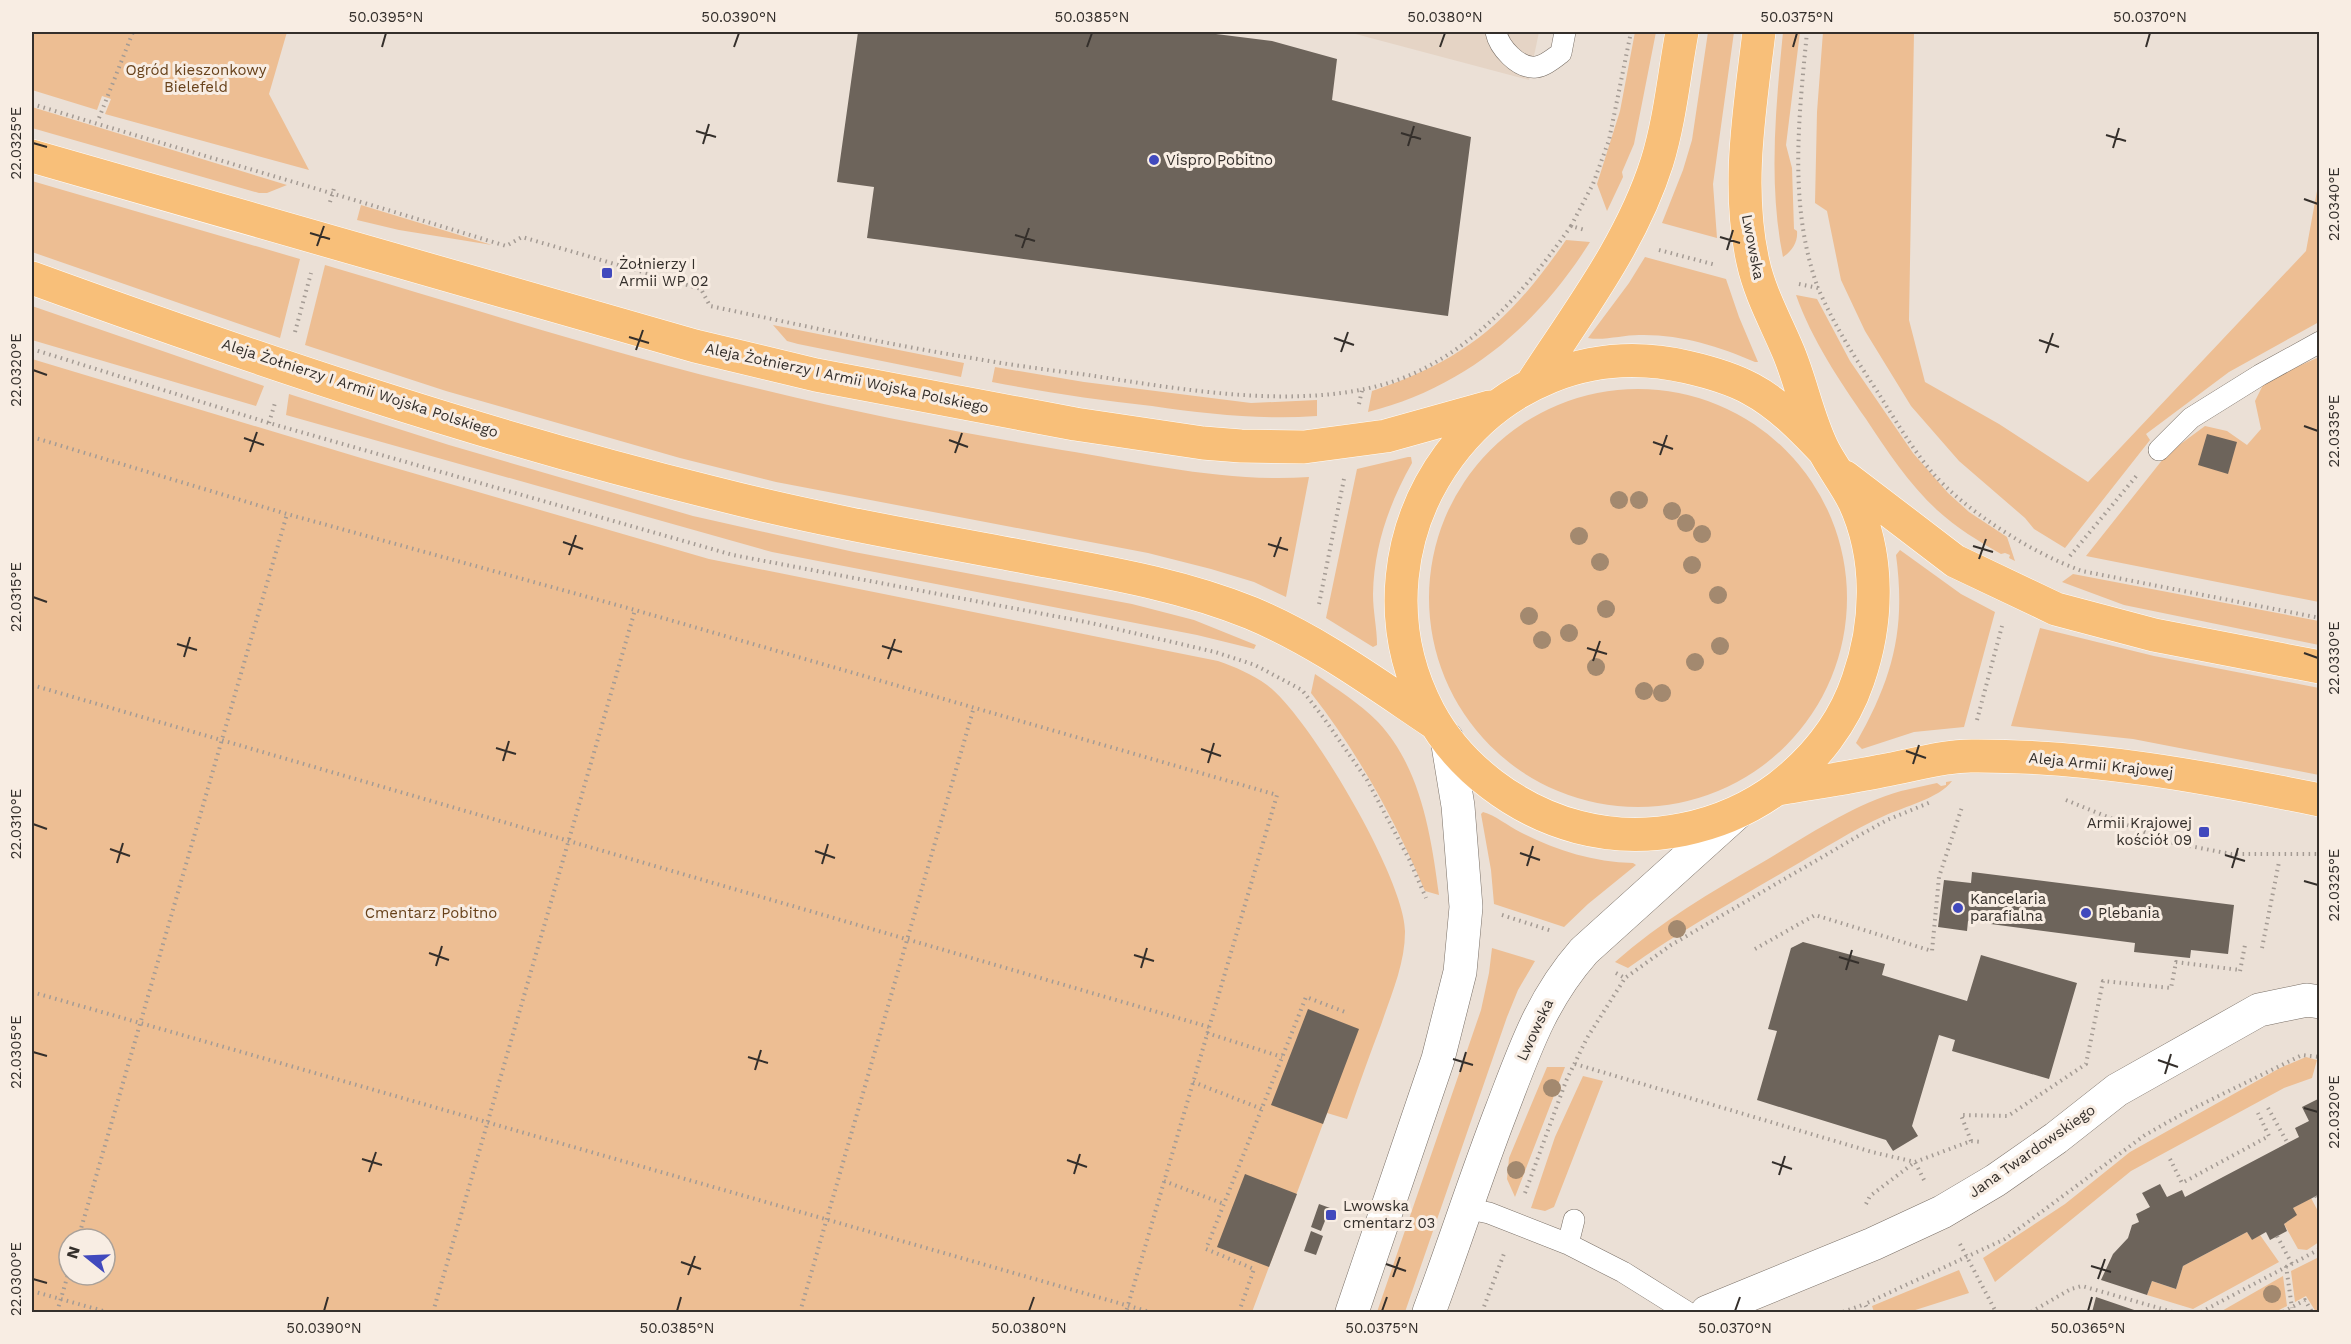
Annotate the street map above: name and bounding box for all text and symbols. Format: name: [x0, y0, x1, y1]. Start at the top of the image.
text: 50.0395°N: [348, 8, 424, 26]
text: 50.0390°N: [701, 8, 777, 26]
text: 50.0385°N: [1055, 8, 1130, 26]
text: 50.0380°N: [1407, 8, 1483, 26]
text: 50.0375°N: [1760, 8, 1834, 26]
text: 50.0370°N: [2113, 8, 2187, 26]
park label: Ogród kieszonkowy Bielefeld: [125, 61, 267, 96]
text: 22.0325°E: [7, 107, 25, 179]
place label: Vispro Pobitno: [1166, 151, 1273, 169]
marker: Vispro Pobitno: [1147, 153, 1161, 167]
text: 22.0340°E: [2325, 167, 2343, 241]
street label: Lwowska: [1738, 213, 1768, 282]
place label: Żołnierzy I Armii WP 02: [619, 255, 708, 290]
marker: Żołnierzy I Armii WP 02: [600, 266, 614, 280]
text: 22.0320°E: [7, 333, 25, 407]
street label: Aleja Żołnierzy I Armii Wojska Polskiego: [219, 335, 501, 441]
street label: Aleja Żołnierzy I Armii Wojska Polskiego: [703, 339, 991, 417]
text: 22.0335°E: [2325, 395, 2343, 467]
text: 22.0315°E: [7, 562, 25, 632]
text: 22.0330°E: [2325, 621, 2343, 695]
street label: Aleja Armii Krajowej: [2028, 748, 2174, 782]
text: 22.0310°E: [7, 789, 25, 859]
place label: Armii Krajowej kościół 09: [2087, 814, 2192, 849]
marker: Armii Krajowej kościół 09: [2197, 825, 2211, 839]
text: 22.0325°E: [2325, 849, 2343, 921]
place label: Kancelaria parafialna: [1970, 890, 2047, 925]
marker: Kancelaria parafialna: [1951, 901, 1965, 915]
park label: Cmentarz Pobitno: [365, 904, 497, 922]
place label: Plebania: [2098, 904, 2161, 922]
marker: Plebania: [2079, 906, 2093, 920]
street label: Lwowska: [1513, 996, 1557, 1064]
text: 22.0305°E: [7, 1015, 25, 1089]
text: 22.0320°E: [2325, 1075, 2343, 1149]
street label: Jana Twardowskiego: [1965, 1101, 2099, 1201]
place label: Lwowska cmentarz 03: [1343, 1197, 1435, 1232]
marker: Lwowska cmentarz 03: [1324, 1208, 1338, 1222]
north arrow: [57, 1227, 117, 1287]
text: 22.0300°E: [7, 1242, 25, 1316]
text: N: [62, 1244, 84, 1261]
text: 50.0390°N: [286, 1319, 362, 1337]
text: 50.0385°N: [640, 1319, 715, 1337]
text: 50.0380°N: [991, 1319, 1067, 1337]
text: 50.0375°N: [1345, 1319, 1419, 1337]
text: 50.0370°N: [1698, 1319, 1772, 1337]
text: 50.0365°N: [2051, 1319, 2125, 1337]

